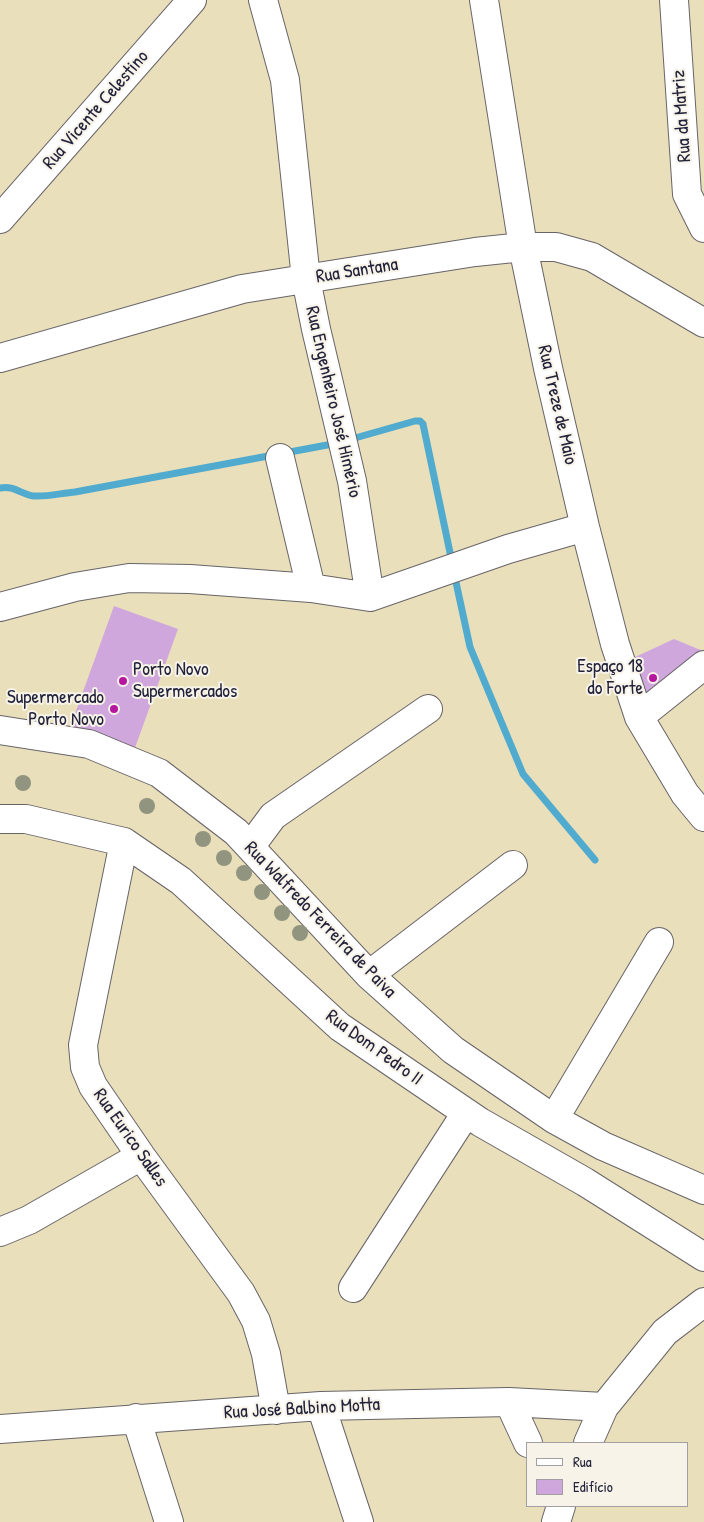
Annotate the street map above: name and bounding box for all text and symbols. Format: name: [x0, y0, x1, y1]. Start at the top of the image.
street label: Rua Vicente Celestino: [38, 46, 154, 174]
street label: Rua da Matriz: [667, 69, 697, 163]
street label: Rua Santana: [314, 253, 400, 289]
street label: Rua Engenheiro José Himério: [300, 304, 366, 500]
street label: Rua Treze de Maio: [532, 343, 582, 467]
place label: Espaço 18 do Forte: [577, 656, 643, 700]
place label: Porto Novo Supermercados: [133, 659, 237, 703]
marker: Espaço 18 do Forte: [647, 672, 659, 684]
marker: Porto Novo Supermercados: [117, 675, 129, 687]
place label: Supermercado Porto Novo: [7, 687, 104, 731]
marker: Supermercado Porto Novo: [108, 703, 120, 715]
street label: Rua Walfredo Ferreira de Paiva: [239, 837, 401, 1003]
street label: Rua Dom Pedro II: [321, 1005, 427, 1091]
street label: Rua Eurico Salles: [88, 1085, 172, 1191]
street label: Rua José Balbino Motta: [223, 1394, 381, 1424]
legend: [526, 1442, 689, 1507]
text: Rua: [573, 1451, 592, 1472]
text: Edifício: [573, 1476, 613, 1497]

